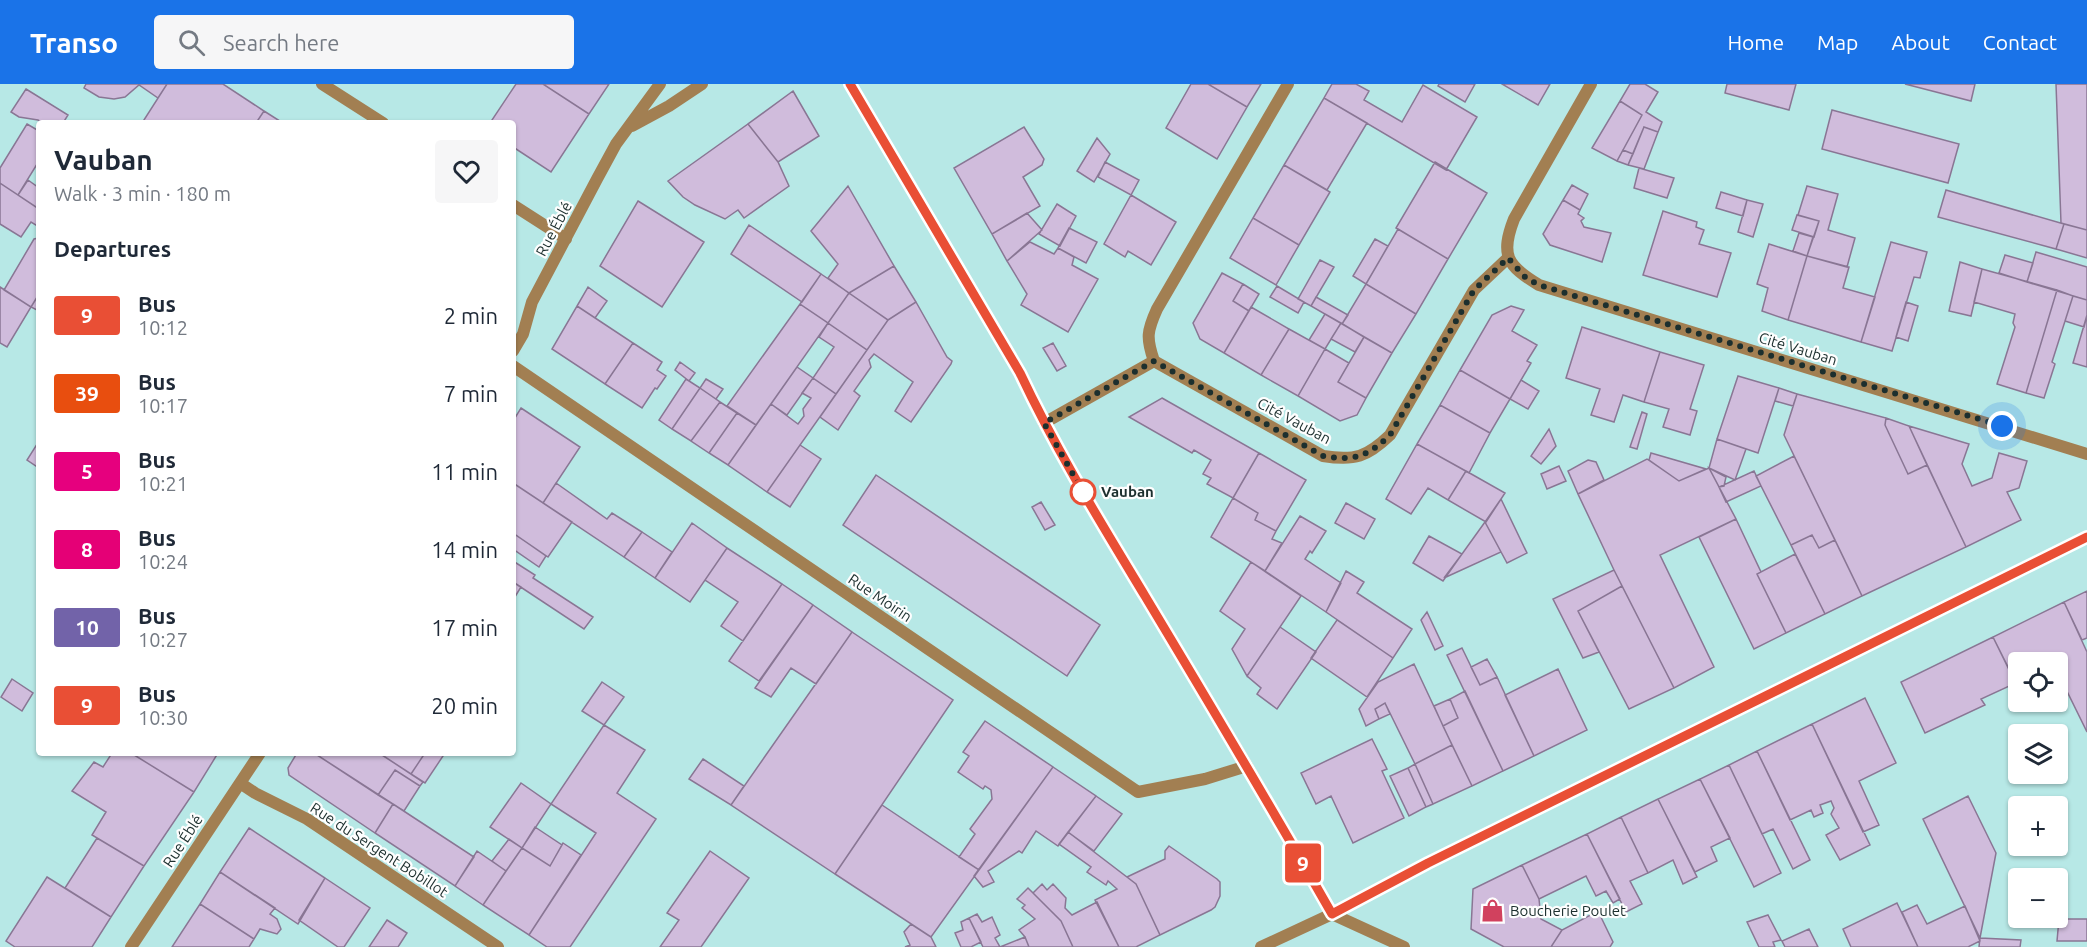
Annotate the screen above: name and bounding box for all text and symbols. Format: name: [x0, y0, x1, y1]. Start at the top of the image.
search box: [154, 15, 574, 69]
icon: search: [175, 26, 208, 59]
text: Transo: [30, 27, 118, 58]
text: Search here: [223, 30, 339, 55]
text: Home: [1727, 30, 1784, 54]
text: Map: [1817, 30, 1858, 54]
text: About: [1891, 30, 1950, 54]
text: Contact: [1983, 30, 2057, 54]
button: heart: [435, 140, 498, 203]
text: Vauban: [54, 144, 153, 175]
text: Walk · 3 min · 180 m: [54, 182, 231, 205]
street label: Rue Éblé: [532, 199, 575, 259]
text: Departures: [54, 236, 171, 261]
text: Bus: [138, 291, 176, 316]
text: 9: [81, 303, 93, 327]
text: 2 min: [444, 303, 498, 328]
text: 10:12: [138, 316, 188, 339]
street label: Cité Vauban: [1757, 329, 1839, 368]
text: Bus: [138, 369, 176, 394]
text: 39: [75, 381, 99, 405]
text: 7 min: [444, 381, 498, 406]
text: 10:17: [138, 394, 188, 417]
street label: Cité Vauban: [1254, 394, 1334, 447]
your location: [1987, 411, 2017, 441]
text: Bus: [138, 447, 176, 472]
text: 5: [81, 459, 93, 483]
text: 11 min: [431, 459, 498, 484]
text: 10:21: [138, 472, 188, 495]
marker: Vauban: [1070, 479, 1096, 505]
place label: Vauban: [1101, 483, 1154, 500]
text: Bus: [138, 525, 176, 550]
text: 8: [81, 537, 93, 561]
text: 14 min: [431, 537, 498, 562]
text: 10:24: [138, 550, 188, 573]
street label: Rue Moirin: [845, 570, 915, 625]
text: Bus: [138, 603, 176, 628]
text: 10: [75, 615, 99, 639]
text: 17 min: [431, 615, 498, 640]
text: 10:27: [138, 628, 188, 651]
map controls: [2008, 652, 2068, 928]
button: locate: [2008, 652, 2068, 712]
text: Bus: [138, 681, 176, 706]
text: 9: [81, 693, 93, 717]
text: 20 min: [431, 693, 498, 718]
text: 10:30: [138, 706, 188, 729]
button: layers: [2008, 724, 2068, 784]
button: +: [2008, 796, 2068, 856]
street label: Rue du Sergent Bobillot: [307, 799, 451, 900]
street label: Rue Éblé: [159, 811, 206, 870]
line badge: 9: [1284, 844, 1322, 882]
text: 9: [1297, 851, 1309, 875]
button: −: [2008, 868, 2068, 928]
shop icon: Boucherie Poulet: [1479, 898, 1505, 924]
place label: Boucherie Poulet: [1510, 902, 1626, 919]

